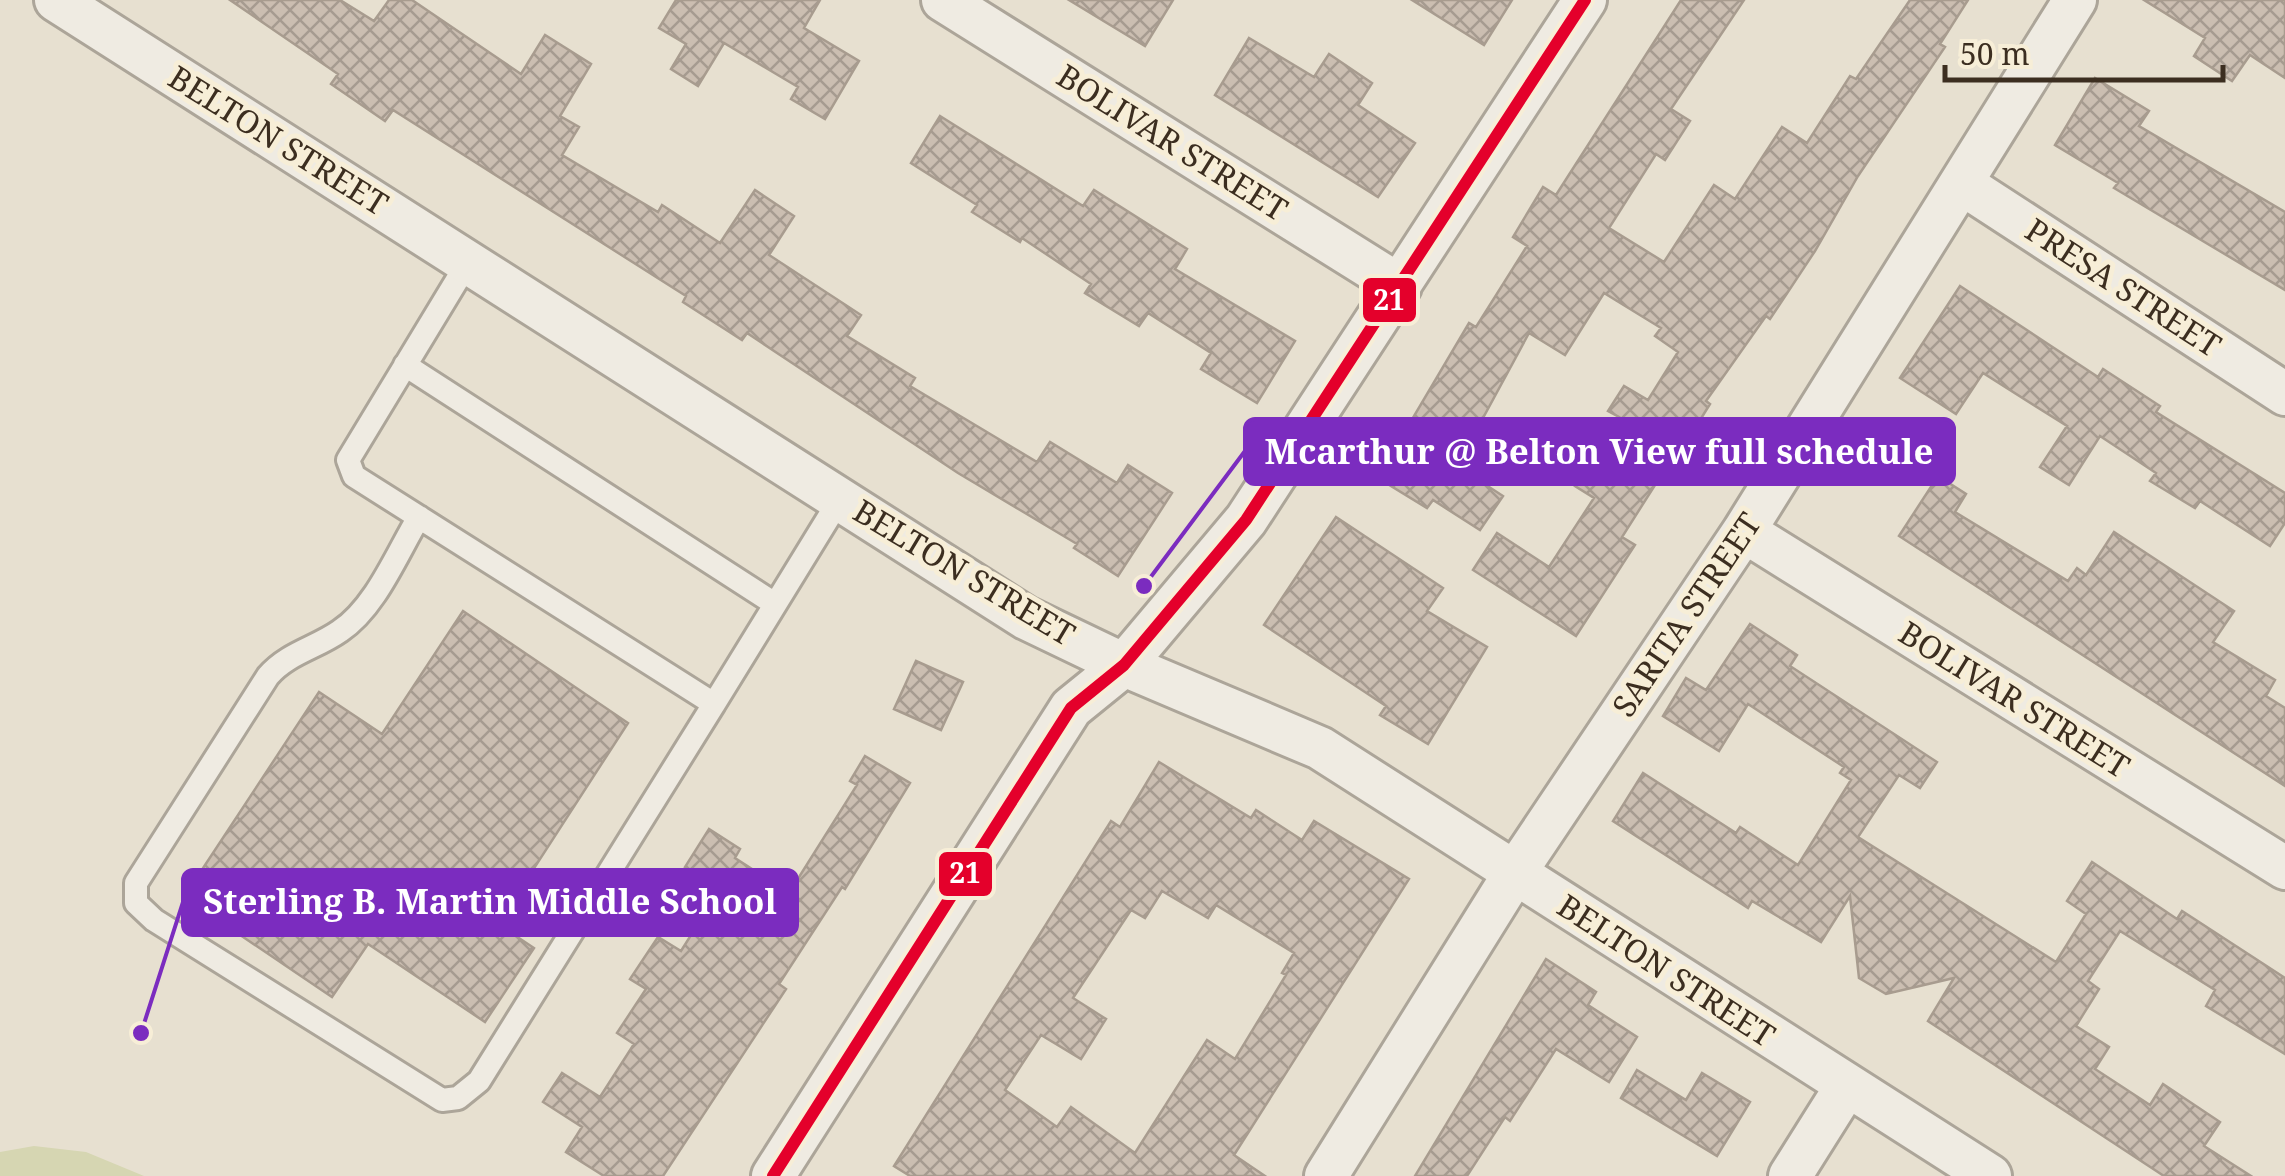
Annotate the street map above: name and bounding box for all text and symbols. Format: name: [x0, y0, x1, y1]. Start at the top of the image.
scale bar: [1945, 20, 2222, 82]
text: 50 m: [1960, 33, 2030, 74]
street label: BOLIVAR STREET: [1049, 54, 1296, 230]
street label: BELTON STREET: [161, 55, 397, 224]
street label: PRESA STREET: [2018, 207, 2230, 366]
line badge: 21: [1361, 276, 1418, 324]
text: 21: [1373, 280, 1405, 318]
callout: Mcarthur @ Belton View full schedule: [1245, 419, 1954, 484]
text: Mcarthur @ Belton View full schedule: [1265, 427, 1933, 474]
street label: BELTON STREET: [846, 489, 1083, 655]
street label: SARITA STREET: [1602, 504, 1770, 725]
street label: BOLIVAR STREET: [1891, 611, 2138, 787]
line badge: 21: [937, 850, 994, 898]
text: 21: [949, 853, 981, 891]
callout: Sterling B. Martin Middle School: [183, 870, 797, 935]
text: Sterling B. Martin Middle School: [203, 877, 777, 924]
street label: BELTON STREET: [1550, 883, 1784, 1056]

